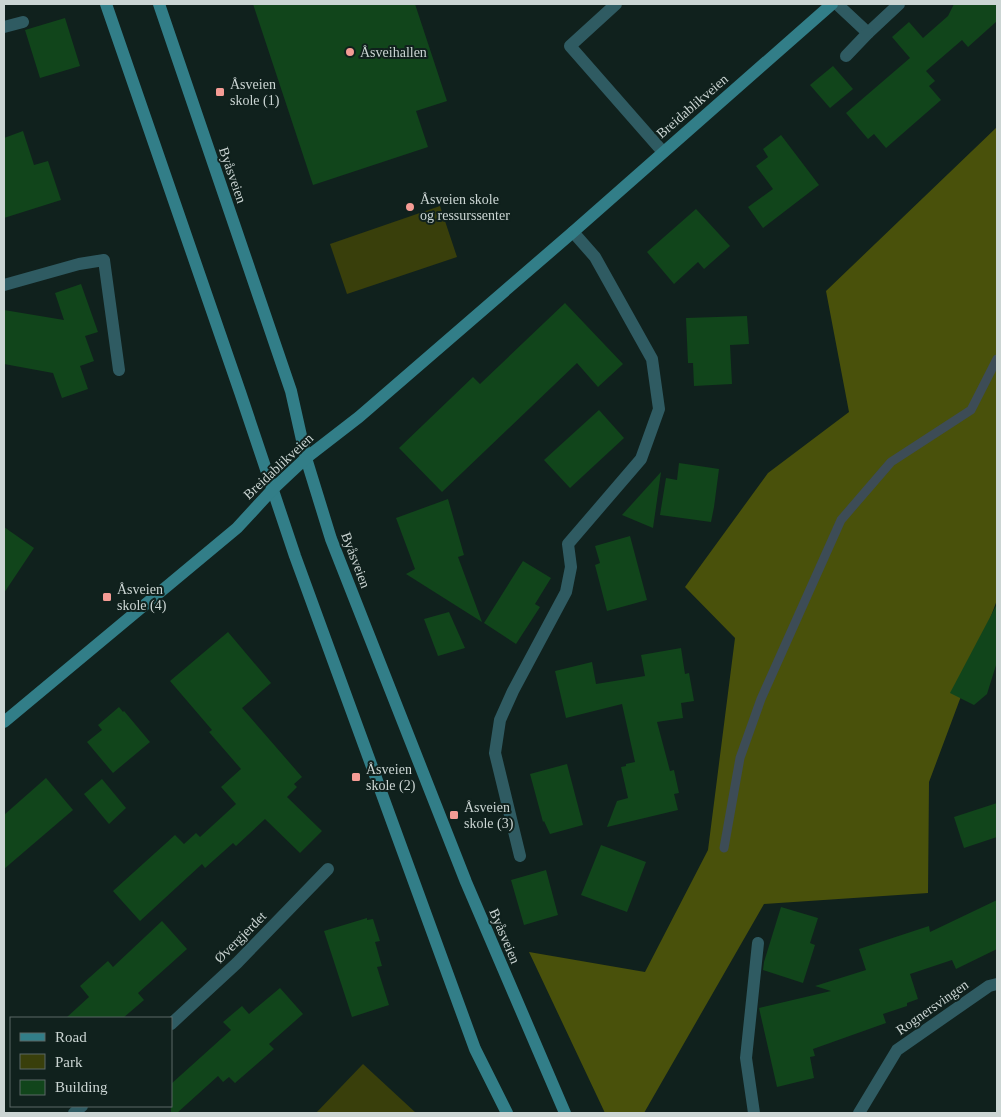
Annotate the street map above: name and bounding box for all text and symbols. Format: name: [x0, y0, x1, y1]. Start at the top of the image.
place label: Åsveihallen: [360, 45, 427, 60]
marker: Åsveihallen: [344, 46, 356, 58]
street label: Breidablikveien: [654, 71, 731, 141]
place label: Åsveien skole (1): [230, 77, 280, 109]
marker: Åsveien skole (1): [214, 86, 226, 98]
street label: Byåsveien: [216, 145, 249, 205]
place label: Åsveien skole og ressurssenter: [420, 192, 510, 223]
marker: Åsveien skole og ressurssenter: [404, 201, 416, 213]
street label: Breidablikveien: [241, 430, 316, 502]
street label: Byåsveien: [338, 530, 373, 590]
place label: Åsveien skole (4): [117, 582, 167, 614]
marker: Åsveien skole (4): [101, 591, 113, 603]
place label: Åsveien skole (2): [366, 762, 416, 794]
marker: Åsveien skole (2): [350, 771, 362, 783]
place label: Åsveien skole (3): [464, 800, 514, 832]
marker: Åsveien skole (3): [448, 809, 460, 821]
street label: Byåsveien: [486, 906, 523, 966]
street label: Øvergjerdet: [212, 908, 269, 966]
street label: Rognersvingen: [893, 977, 971, 1038]
legend: [10, 1017, 172, 1107]
text: Road: [55, 1029, 87, 1045]
text: Park: [55, 1054, 83, 1070]
text: Building: [55, 1079, 108, 1095]

